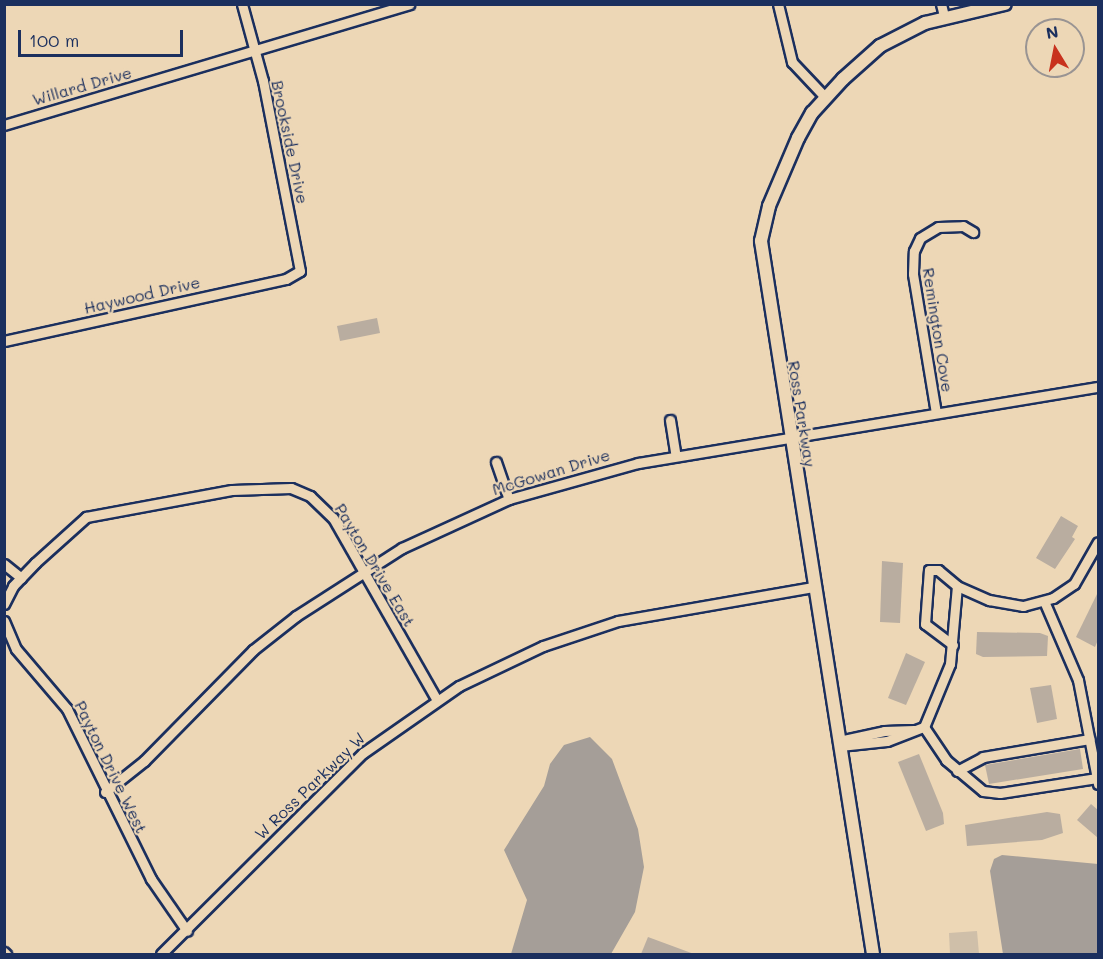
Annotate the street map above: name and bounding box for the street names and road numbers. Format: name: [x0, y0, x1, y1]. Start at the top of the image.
street label: Willard Drive: [30, 63, 134, 109]
street label: Brookside Drive: [268, 79, 312, 205]
street label: Remington Cove: [919, 266, 957, 394]
street label: Haywood Drive: [82, 272, 202, 318]
street label: Ross Parkway: [784, 359, 820, 469]
street label: McGowan Drive: [490, 445, 612, 499]
street label: Payton Drive East: [331, 500, 419, 630]
street label: Payton Drive West: [71, 698, 151, 836]
street label: W Ross Parkway W: [251, 728, 369, 844]

